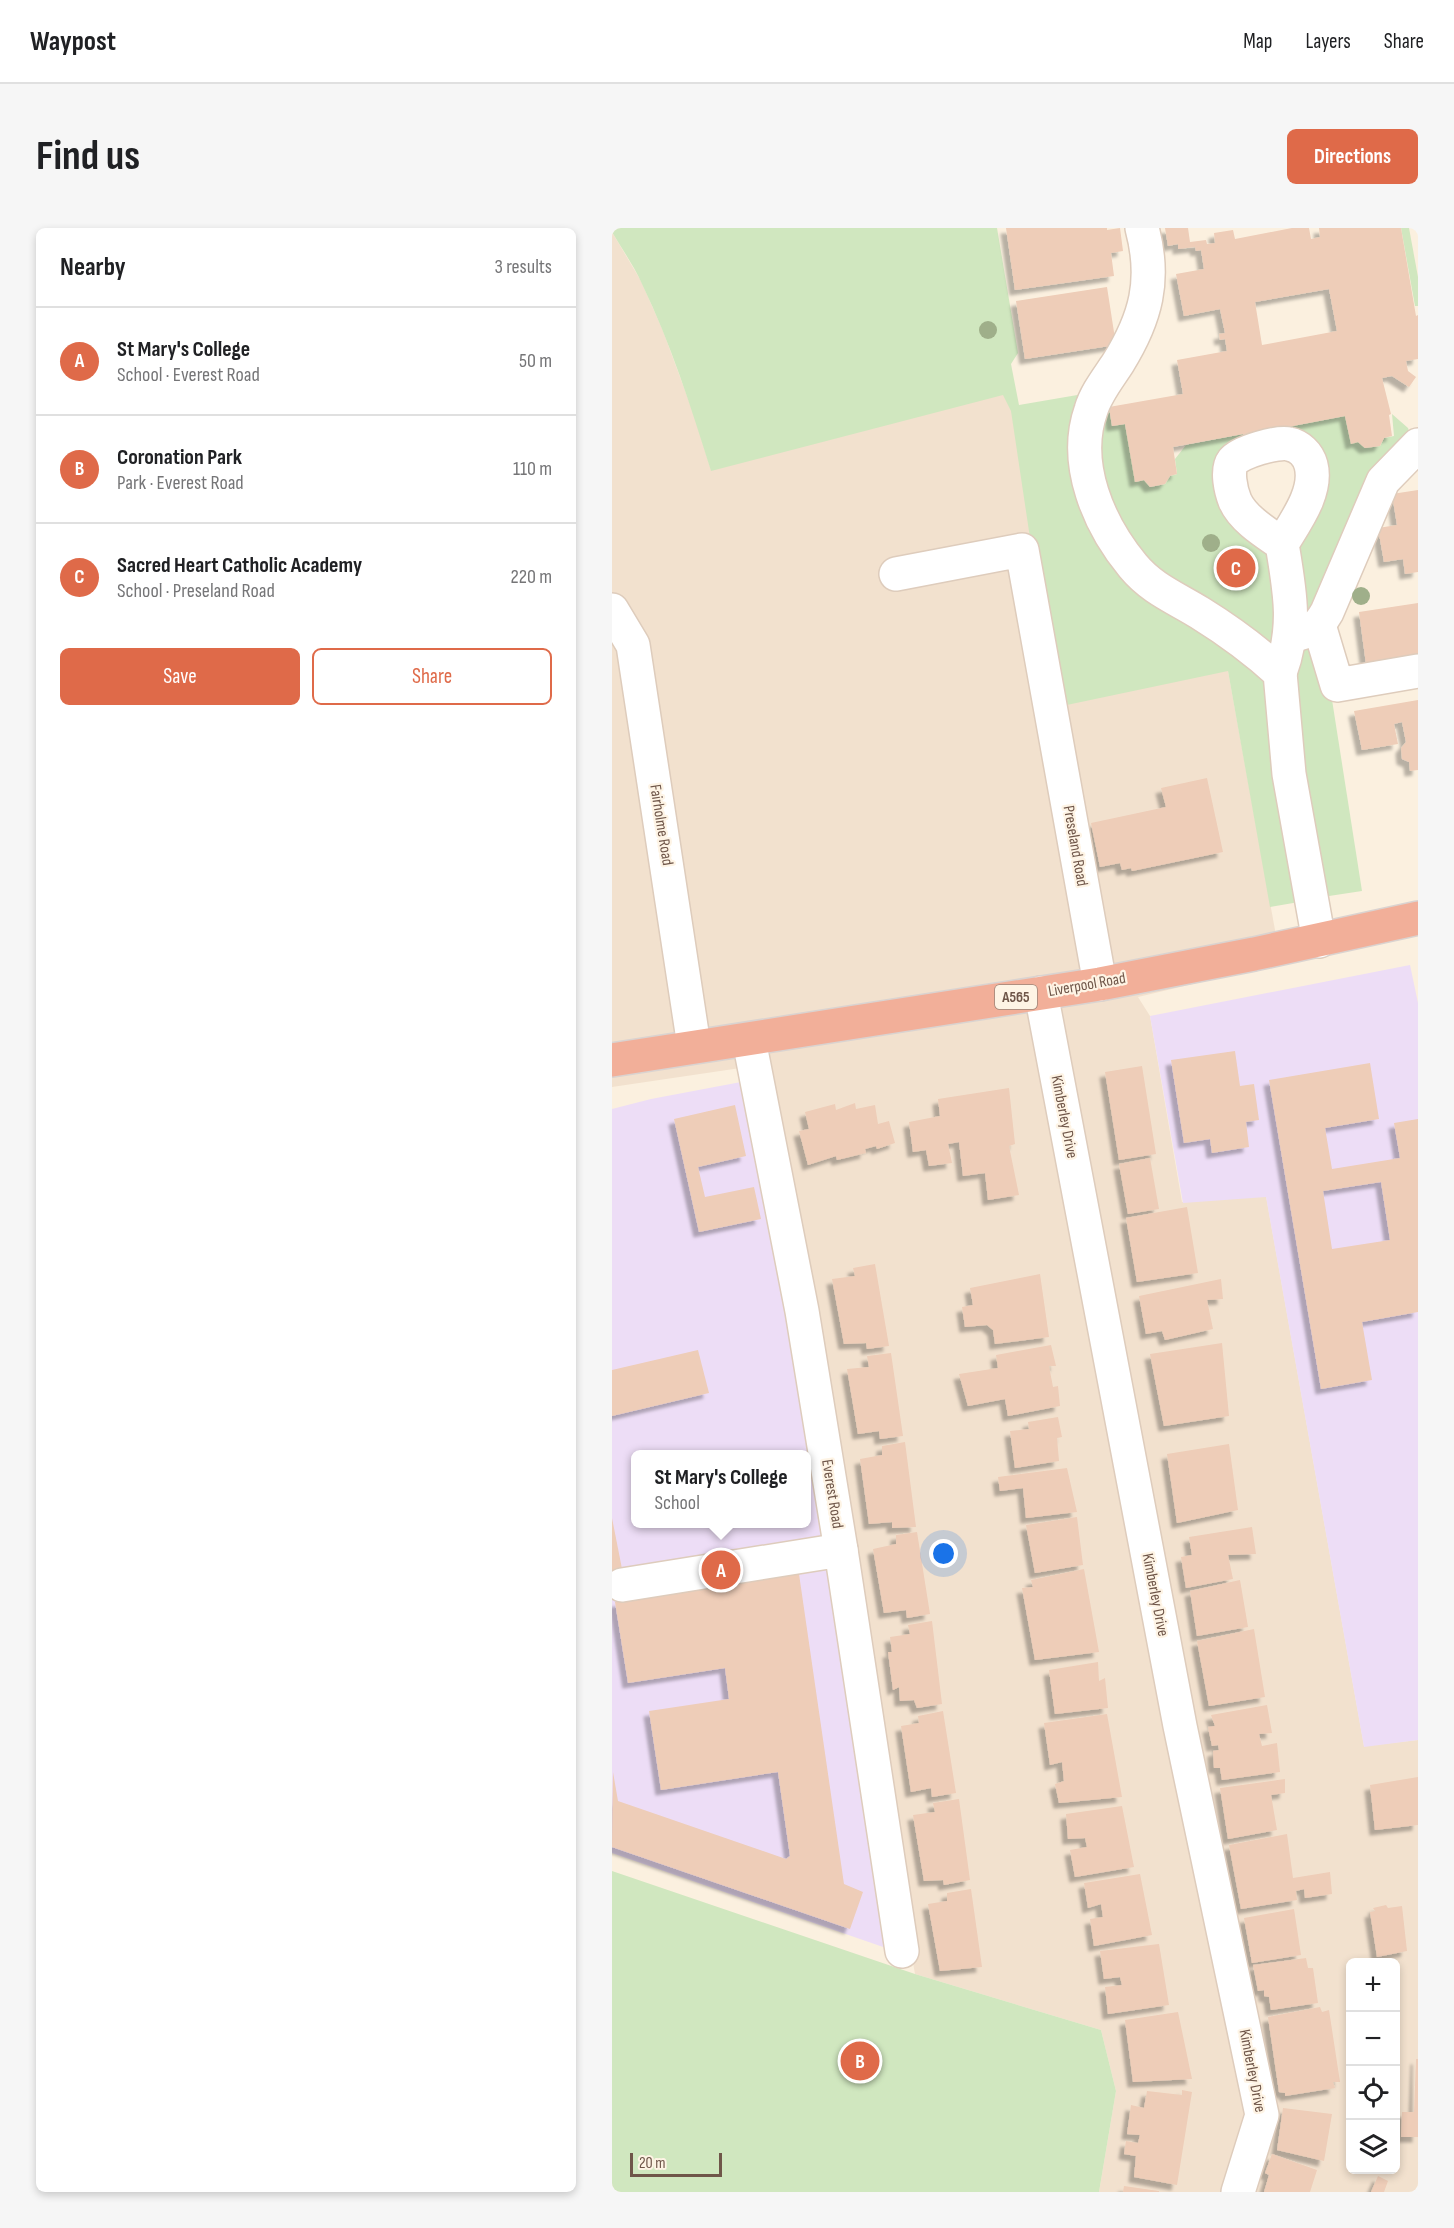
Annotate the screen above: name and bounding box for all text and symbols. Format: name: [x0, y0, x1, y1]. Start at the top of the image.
text: Waypost: [30, 25, 116, 58]
text: Map: [1243, 29, 1272, 54]
text: Layers: [1305, 29, 1351, 54]
text: Share: [1384, 29, 1424, 54]
button: Directions: [1287, 129, 1418, 184]
text: Find us: [36, 131, 140, 182]
text: Nearby: [60, 252, 126, 283]
text: 3 results: [495, 255, 552, 279]
text: St Mary's College: [117, 336, 250, 363]
text: A: [75, 349, 84, 373]
text: 50 m: [519, 349, 552, 373]
text: School · Everest Road: [117, 363, 260, 387]
text: Coronation Park: [117, 444, 242, 471]
text: B: [75, 457, 84, 481]
text: 110 m: [513, 457, 552, 481]
text: Park · Everest Road: [117, 471, 244, 495]
pin: C: [1216, 546, 1256, 590]
text: Sacred Heart Catholic Academy: [117, 552, 362, 579]
text: C: [74, 565, 85, 589]
text: 220 m: [511, 565, 552, 589]
text: School · Preseland Road: [117, 579, 275, 603]
button: Save: [60, 648, 300, 705]
button: Share: [312, 648, 552, 705]
street label: Fairholme Road: [645, 783, 677, 867]
street label: Preseland Road: [1059, 804, 1091, 888]
street label: Liverpool Road: [1047, 969, 1127, 1001]
road number: A565: [995, 985, 1037, 1009]
street label: Kimberley Drive: [1047, 1074, 1081, 1160]
popup: [631, 1450, 811, 1528]
street label: Everest Road: [817, 1458, 847, 1530]
text: St Mary's College: [654, 1464, 788, 1491]
text: School: [654, 1491, 700, 1515]
your location: [929, 1539, 958, 1568]
pin: A: [702, 1548, 740, 1592]
street label: Kimberley Drive: [1138, 1552, 1172, 1638]
map controls: [1346, 1958, 1400, 2174]
button: +: [1346, 1958, 1400, 2012]
button: −: [1346, 2012, 1400, 2066]
street label: Kimberley Drive: [1235, 2028, 1269, 2114]
pin: B: [840, 2038, 880, 2084]
button: locate: [1346, 2066, 1400, 2120]
button: layers: [1346, 2120, 1400, 2174]
scale bar: [630, 2150, 722, 2178]
text: 20 m: [639, 2154, 666, 2173]

